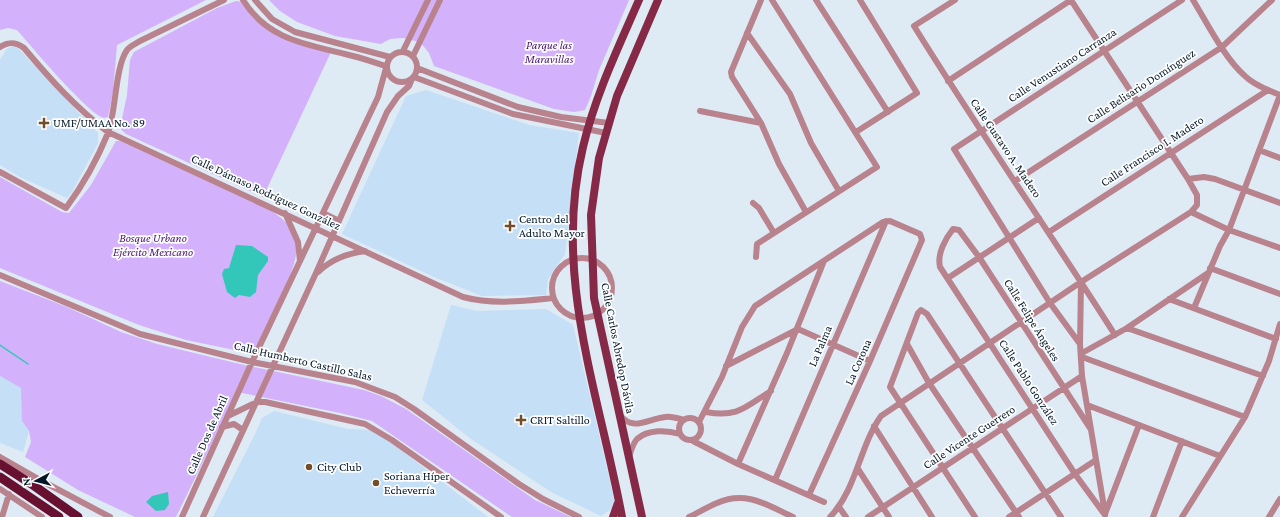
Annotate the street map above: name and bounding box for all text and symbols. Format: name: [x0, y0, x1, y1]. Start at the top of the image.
street label: Calle Venustiano Carranza: [1005, 24, 1119, 105]
park label: Parque las Maravillas: [524, 38, 574, 66]
street label: Calle Belisario Domínguez: [1084, 46, 1198, 126]
street label: Calle Gustavo A. Madero: [967, 96, 1045, 200]
street label: Calle Francisco I. Madero: [1098, 112, 1206, 190]
place label: UMF/UMAA No. 89: [53, 116, 145, 130]
marker: UMF/UMAA No. 89: [38, 117, 50, 129]
street label: Calle Dámaso Rodríguez González: [189, 151, 343, 233]
place label: Centro del Adulto Mayor: [519, 212, 586, 240]
marker: Centro del Adulto Mayor: [504, 220, 516, 232]
park label: Bosque Urbano Ejército Mexicano: [113, 231, 193, 259]
street label: Calle Felipe Ángeles: [1001, 276, 1063, 364]
street label: Calle Carlos Abredop Dávila: [598, 281, 638, 415]
street label: La Palma: [805, 323, 835, 369]
street label: La Corona: [842, 336, 874, 387]
street label: Calle Pablo González: [996, 336, 1062, 428]
street label: Calle Humberto Castillo Salas: [232, 338, 374, 384]
street label: Calle Dos de Abril: [183, 393, 231, 477]
street label: Calle Vicente Guerrero: [920, 402, 1018, 472]
place label: CRIT Saltillo: [530, 413, 590, 427]
marker: CRIT Saltillo: [515, 414, 527, 426]
place label: City Club: [317, 460, 362, 474]
north arrow: [16, 461, 56, 501]
marker: City Club: [304, 462, 314, 472]
place label: Soriana Híper Echeverría: [384, 469, 450, 497]
text: N: [20, 477, 32, 487]
marker: Soriana Híper Echeverría: [371, 478, 381, 488]

